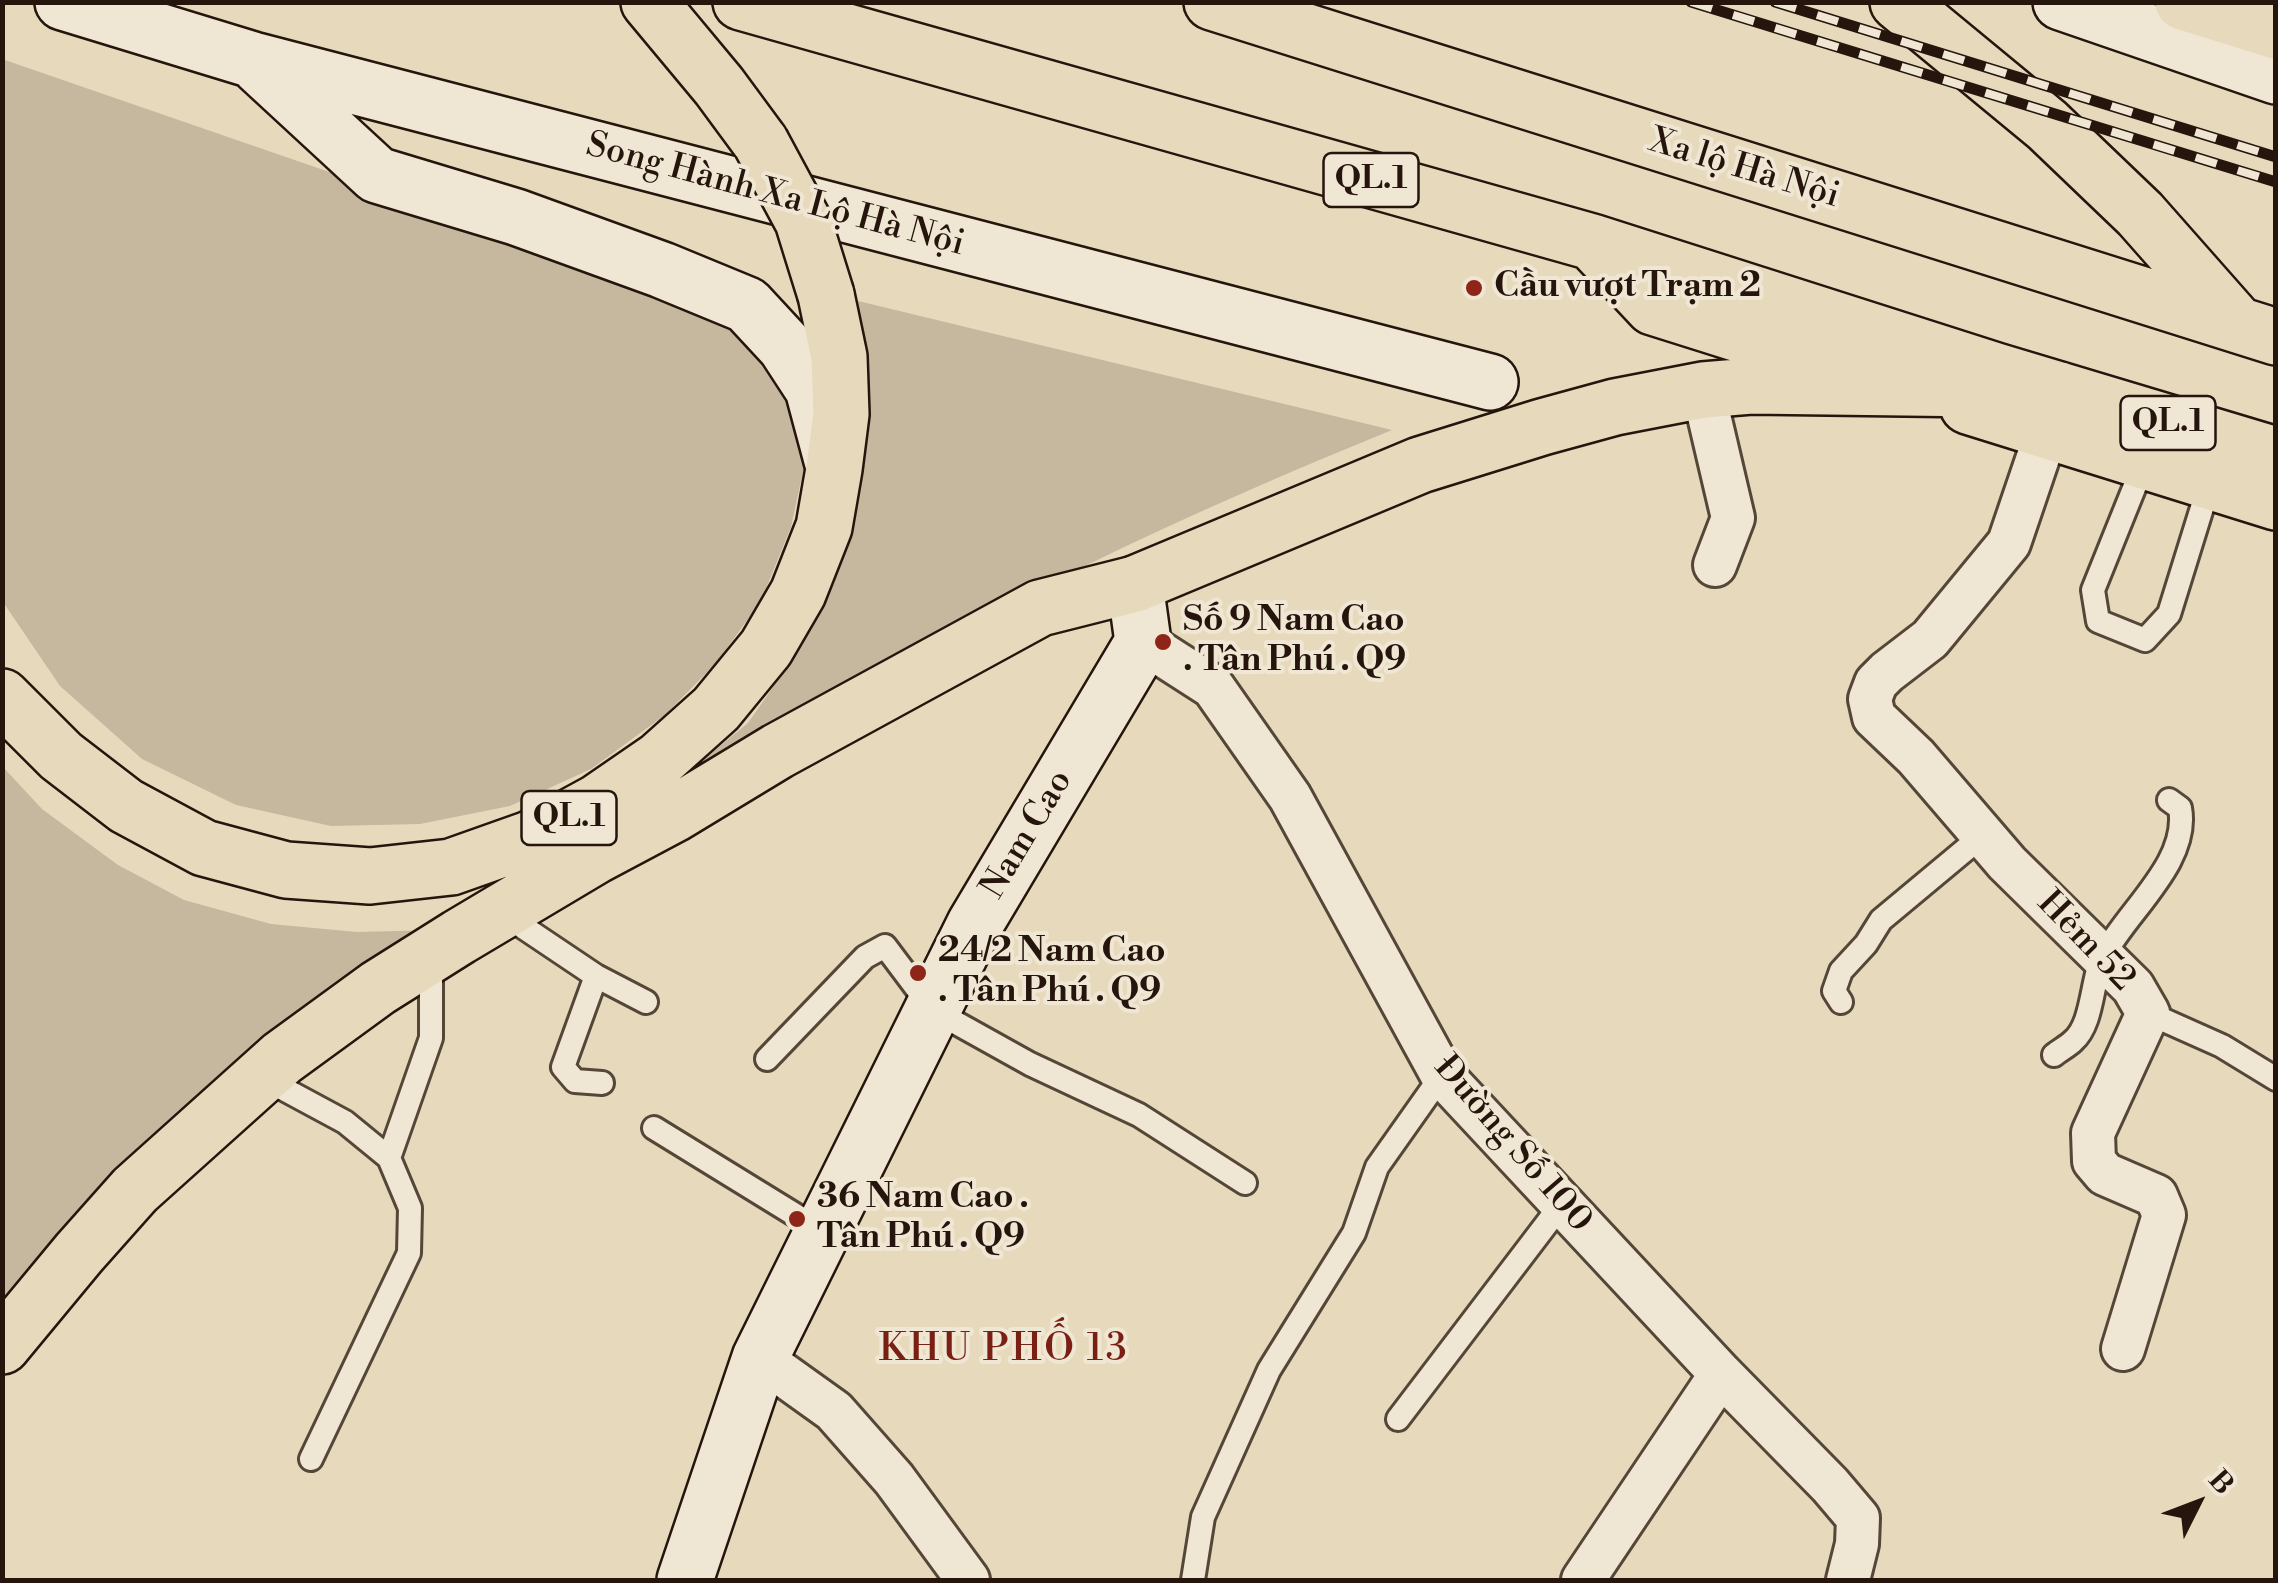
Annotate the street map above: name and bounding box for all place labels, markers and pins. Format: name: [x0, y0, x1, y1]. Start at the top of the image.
place label: Cầu vượt Trạm 2: [1494, 267, 1761, 309]
marker: Cầu vượt Trạm 2: [1463, 277, 1485, 299]
place label: Số 9 Nam Cao . Tân Phú . Q9: [1183, 601, 1406, 683]
marker: Số 9 Nam Cao . Tân Phú . Q9: [1152, 631, 1174, 653]
place label: 24/2 Nam Cao . Tân Phú . Q9: [938, 932, 1166, 1014]
marker: 24/2 Nam Cao . Tân Phú . Q9: [907, 962, 929, 984]
place label: 36 Nam Cao . Tân Phú . Q9: [817, 1178, 1029, 1260]
marker: 36 Nam Cao . Tân Phú . Q9: [786, 1208, 808, 1230]

